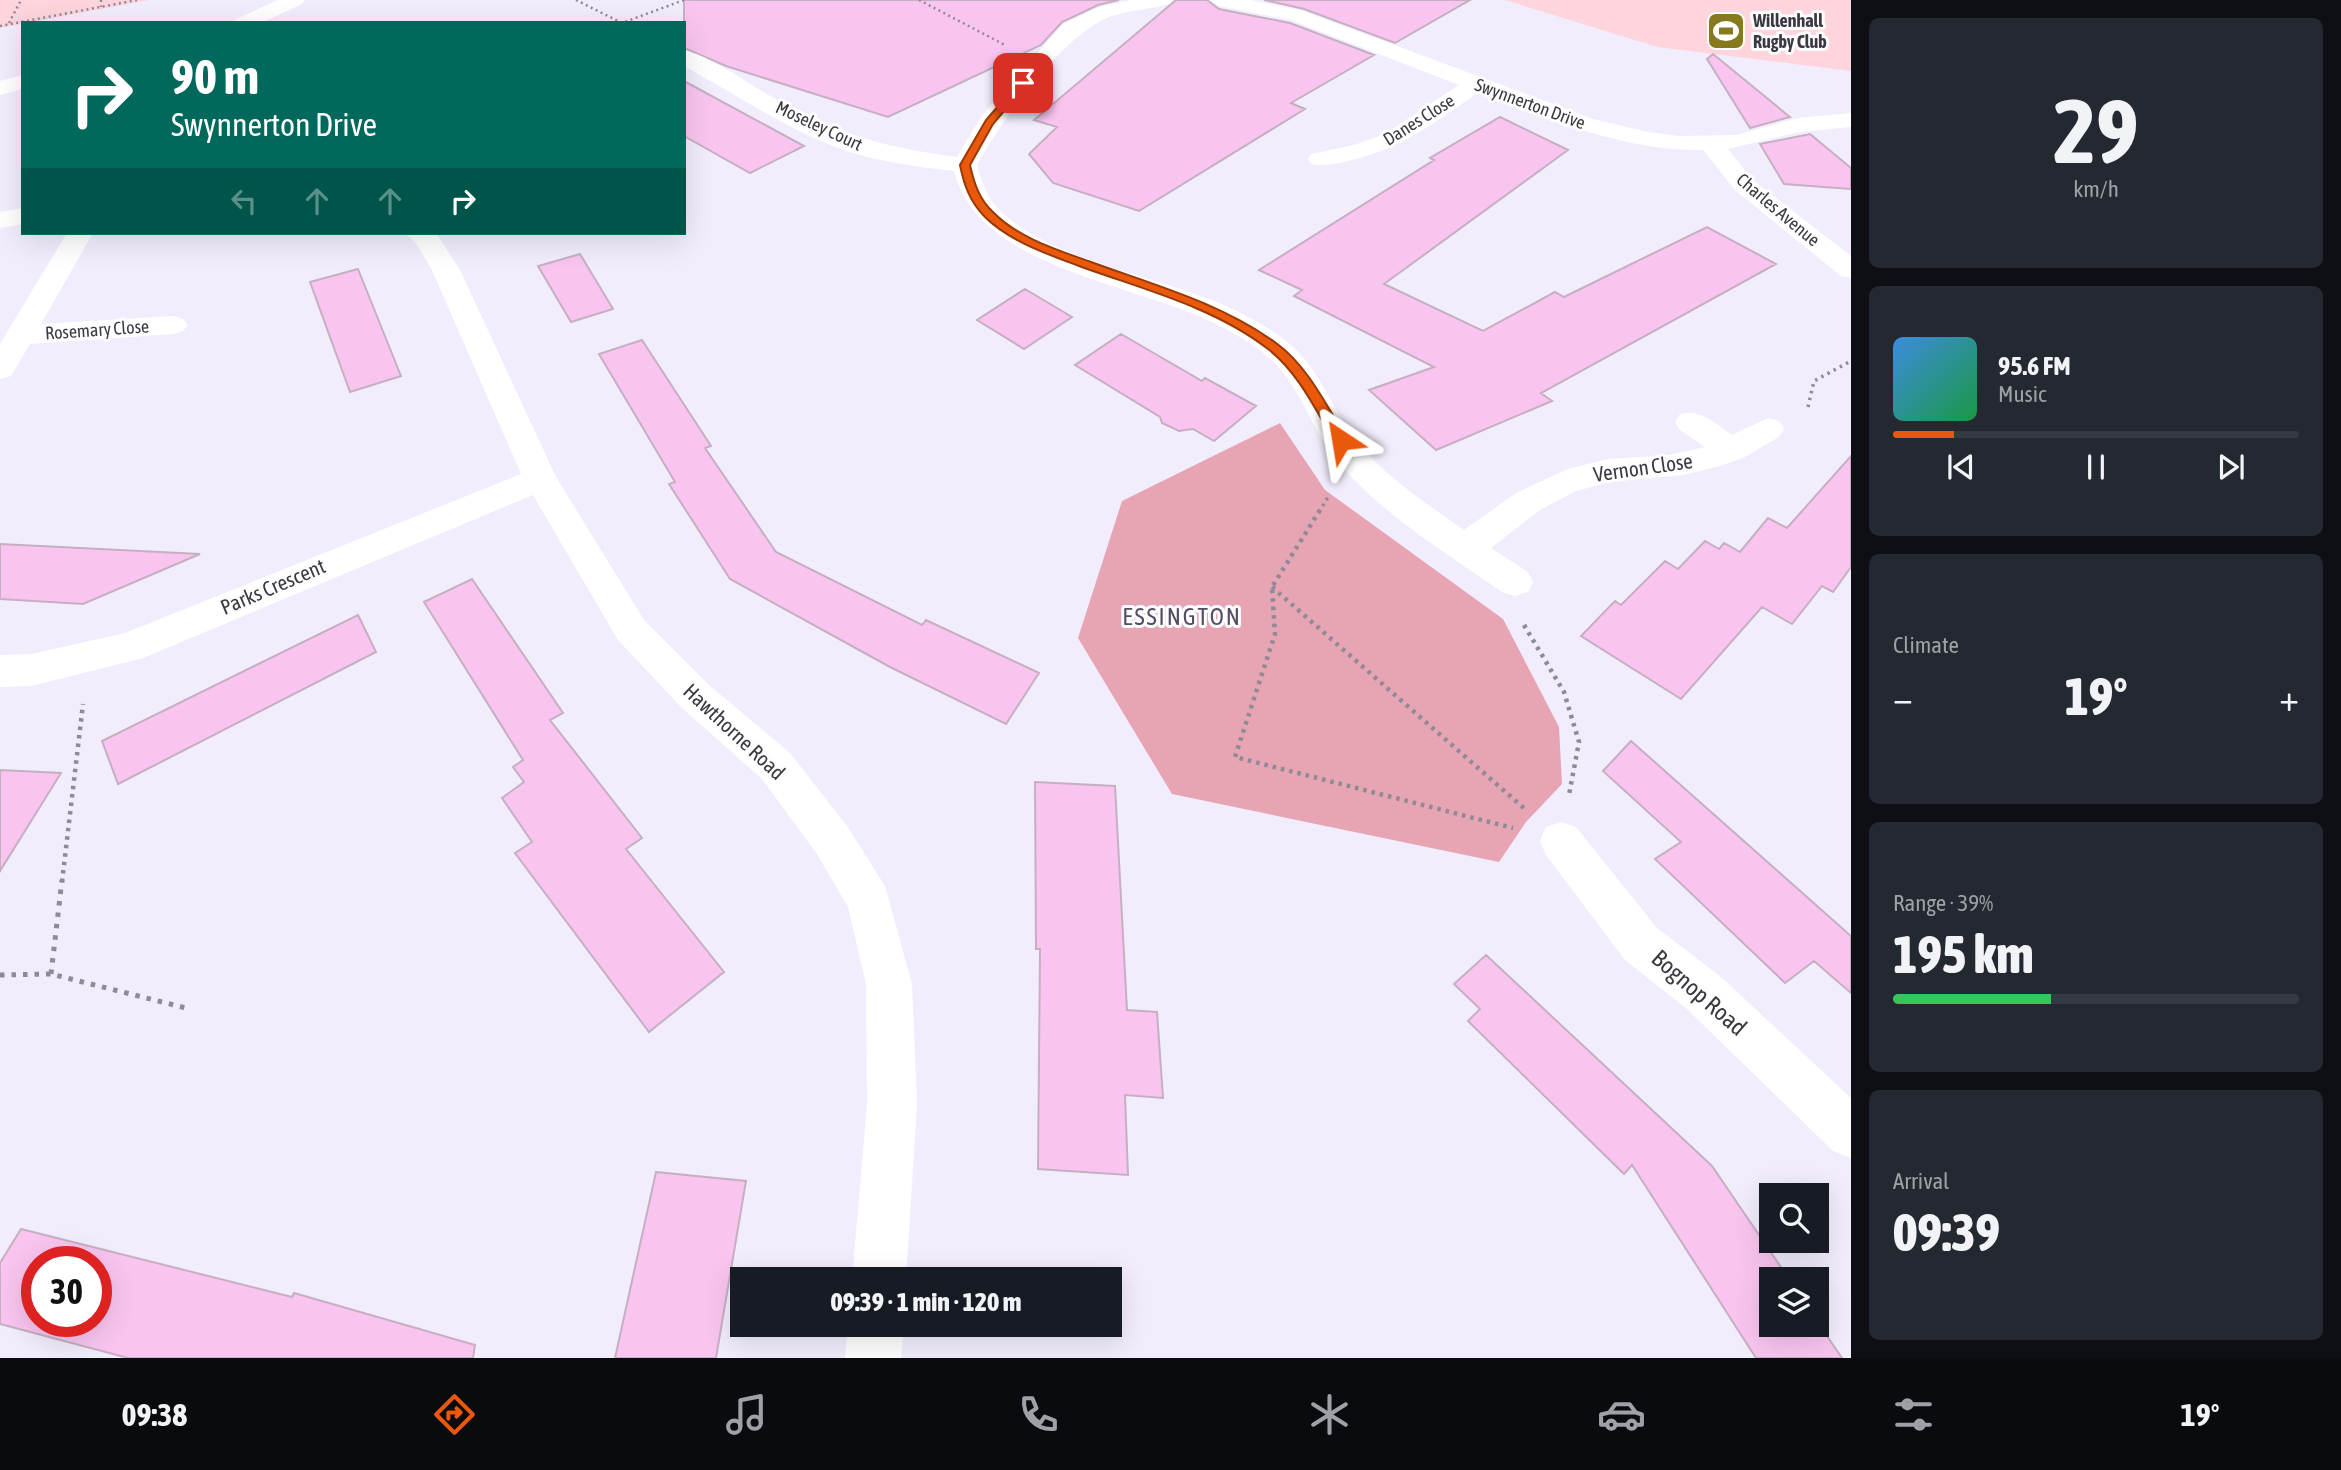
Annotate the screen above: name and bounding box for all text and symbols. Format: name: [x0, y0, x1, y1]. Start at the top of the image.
sports icon: Willenhall Rugby Club: [1705, 10, 1747, 52]
place label: Willenhall Rugby Club: [1752, 10, 1827, 52]
text: 90 m: [171, 48, 259, 104]
icon: right: [56, 49, 147, 140]
pin: [993, 53, 1053, 113]
icon: arrive: [1004, 64, 1042, 102]
street label: Swynnerton Drive: [1472, 74, 1588, 133]
text: 29: [2053, 78, 2139, 182]
street label: Danes Close: [1379, 90, 1458, 150]
street label: Moseley Court: [773, 96, 866, 155]
text: Swynnerton Drive: [171, 106, 377, 143]
street label: Charles Avenue: [1733, 169, 1824, 250]
text: km/h: [2073, 176, 2119, 202]
icon: left: [225, 182, 263, 220]
icon: ahead: [298, 182, 336, 220]
icon: ahead: [371, 182, 409, 220]
icon: right: [444, 182, 482, 220]
street label: Rosemary Close: [44, 315, 150, 344]
text: 95.6 FM: [1998, 351, 2071, 381]
text: Music: [1998, 381, 2046, 407]
position arrow: [1304, 403, 1378, 477]
street label: Vernon Close: [1592, 448, 1694, 486]
icon: previous: [1942, 448, 1980, 486]
icon: pause: [2077, 448, 2115, 486]
icon: next: [2212, 448, 2250, 486]
street label: Parks Crescent: [217, 553, 329, 619]
district label: ESSINGTON: [1122, 603, 1242, 630]
text: Climate: [1893, 632, 1959, 658]
text: 19°: [2064, 666, 2128, 726]
text: −: [1893, 676, 1913, 719]
text: +: [2279, 676, 2299, 719]
street label: Hawthorne Road: [679, 678, 790, 784]
text: Range · 39%: [1893, 890, 1993, 916]
text: 195 km: [1893, 924, 2034, 984]
street label: Bognop Road: [1647, 944, 1752, 1041]
text: Arrival: [1893, 1168, 1949, 1194]
map controls: [1759, 1183, 1829, 1337]
button: search: [1759, 1183, 1829, 1253]
text: 09:39: [1893, 1202, 2000, 1262]
speed limit sign: 30: [21, 1246, 112, 1337]
button: layers: [1759, 1267, 1829, 1337]
text: 09:39 · 1 min · 120 m: [831, 1287, 1021, 1317]
icon: directions: [430, 1390, 479, 1439]
icon: music: [722, 1390, 771, 1439]
icon: phone: [1014, 1390, 1063, 1439]
icon: climate: [1305, 1390, 1354, 1439]
icon: car: [1597, 1390, 1646, 1439]
icon: filters: [1889, 1390, 1938, 1439]
text: 09:38: [121, 1396, 187, 1433]
text: 19°: [2181, 1396, 2220, 1433]

